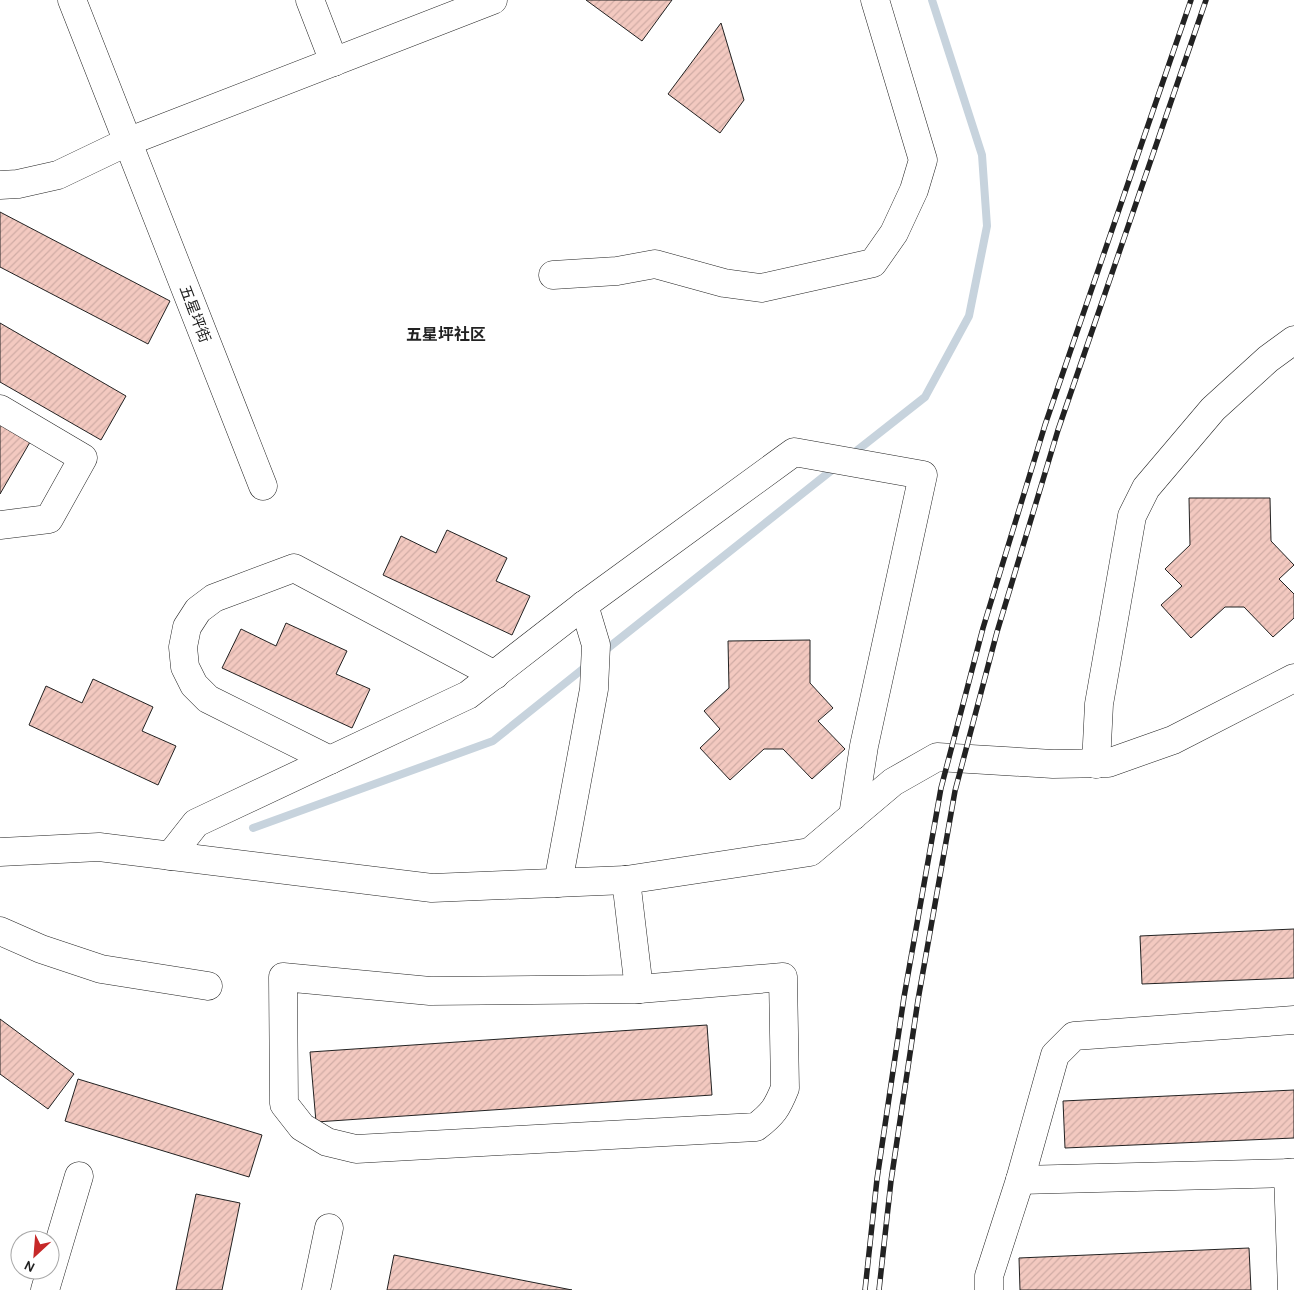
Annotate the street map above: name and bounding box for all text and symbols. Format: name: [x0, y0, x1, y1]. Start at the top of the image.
street label: 五星坪街: [176, 283, 214, 345]
district label: 五星坪社区: [406, 325, 486, 344]
north arrow: [10, 1230, 60, 1280]
text: N: [21, 1256, 38, 1276]

